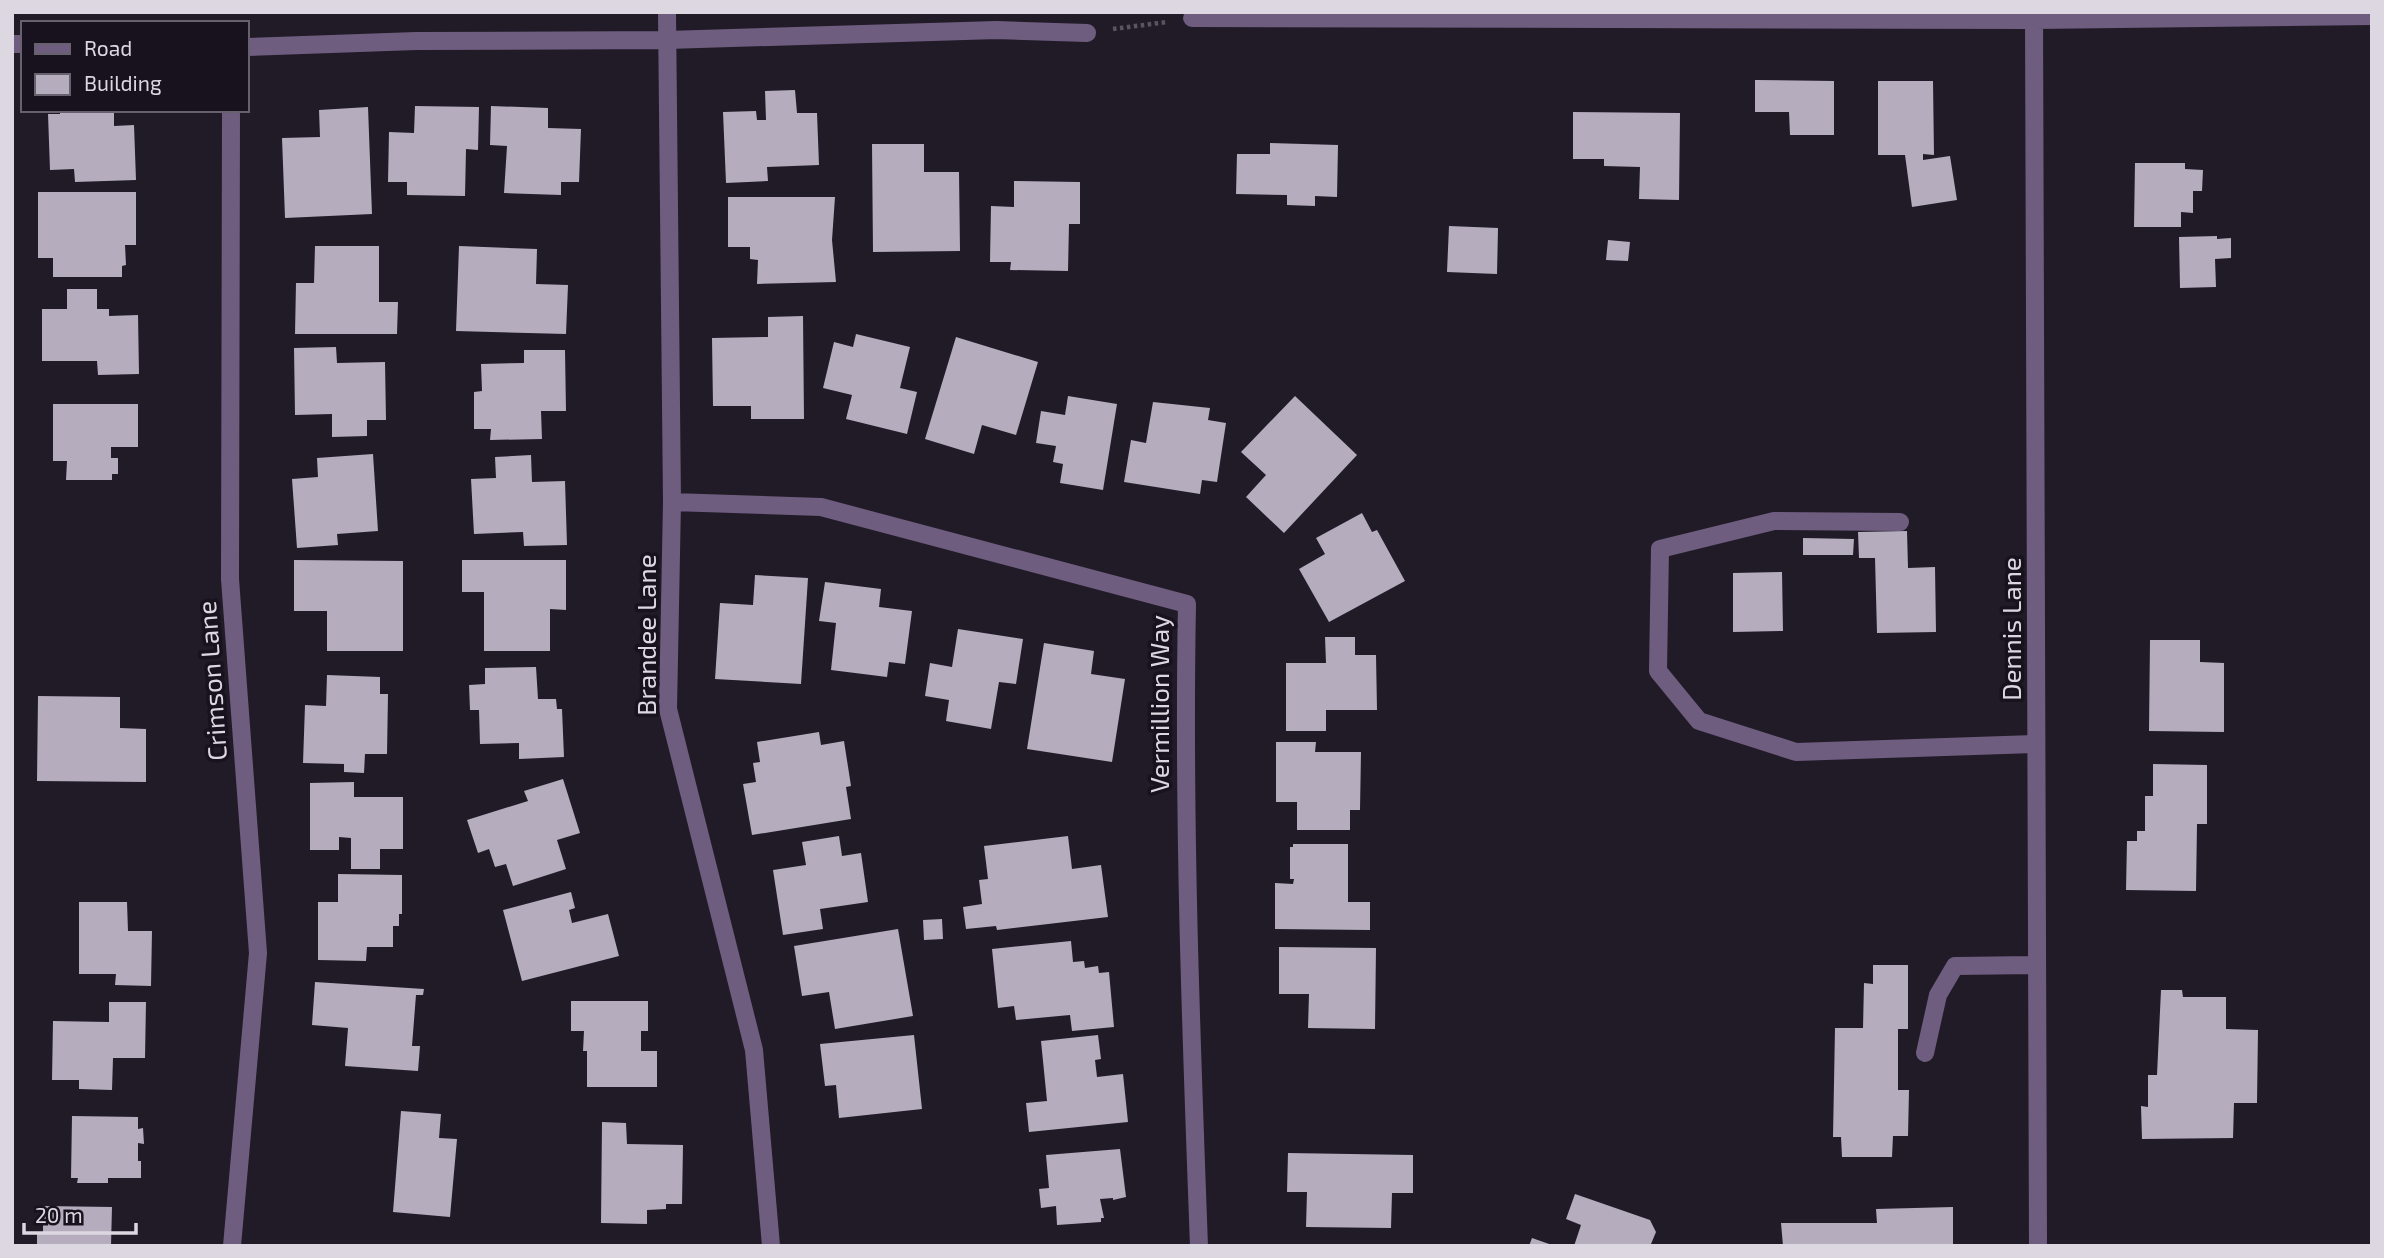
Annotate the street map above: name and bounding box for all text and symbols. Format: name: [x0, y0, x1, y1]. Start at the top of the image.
legend: [21, 21, 248, 112]
text: Road: [84, 35, 132, 60]
text: Building: [84, 70, 162, 95]
street label: Brandee Lane: [630, 554, 661, 716]
street label: Dennis Lane: [1995, 557, 2026, 701]
street label: Crimson Lane: [190, 600, 232, 762]
street label: Vermillion Way: [1143, 615, 1174, 793]
scale bar: [24, 1192, 136, 1236]
text: 20 m: [35, 1202, 83, 1227]

